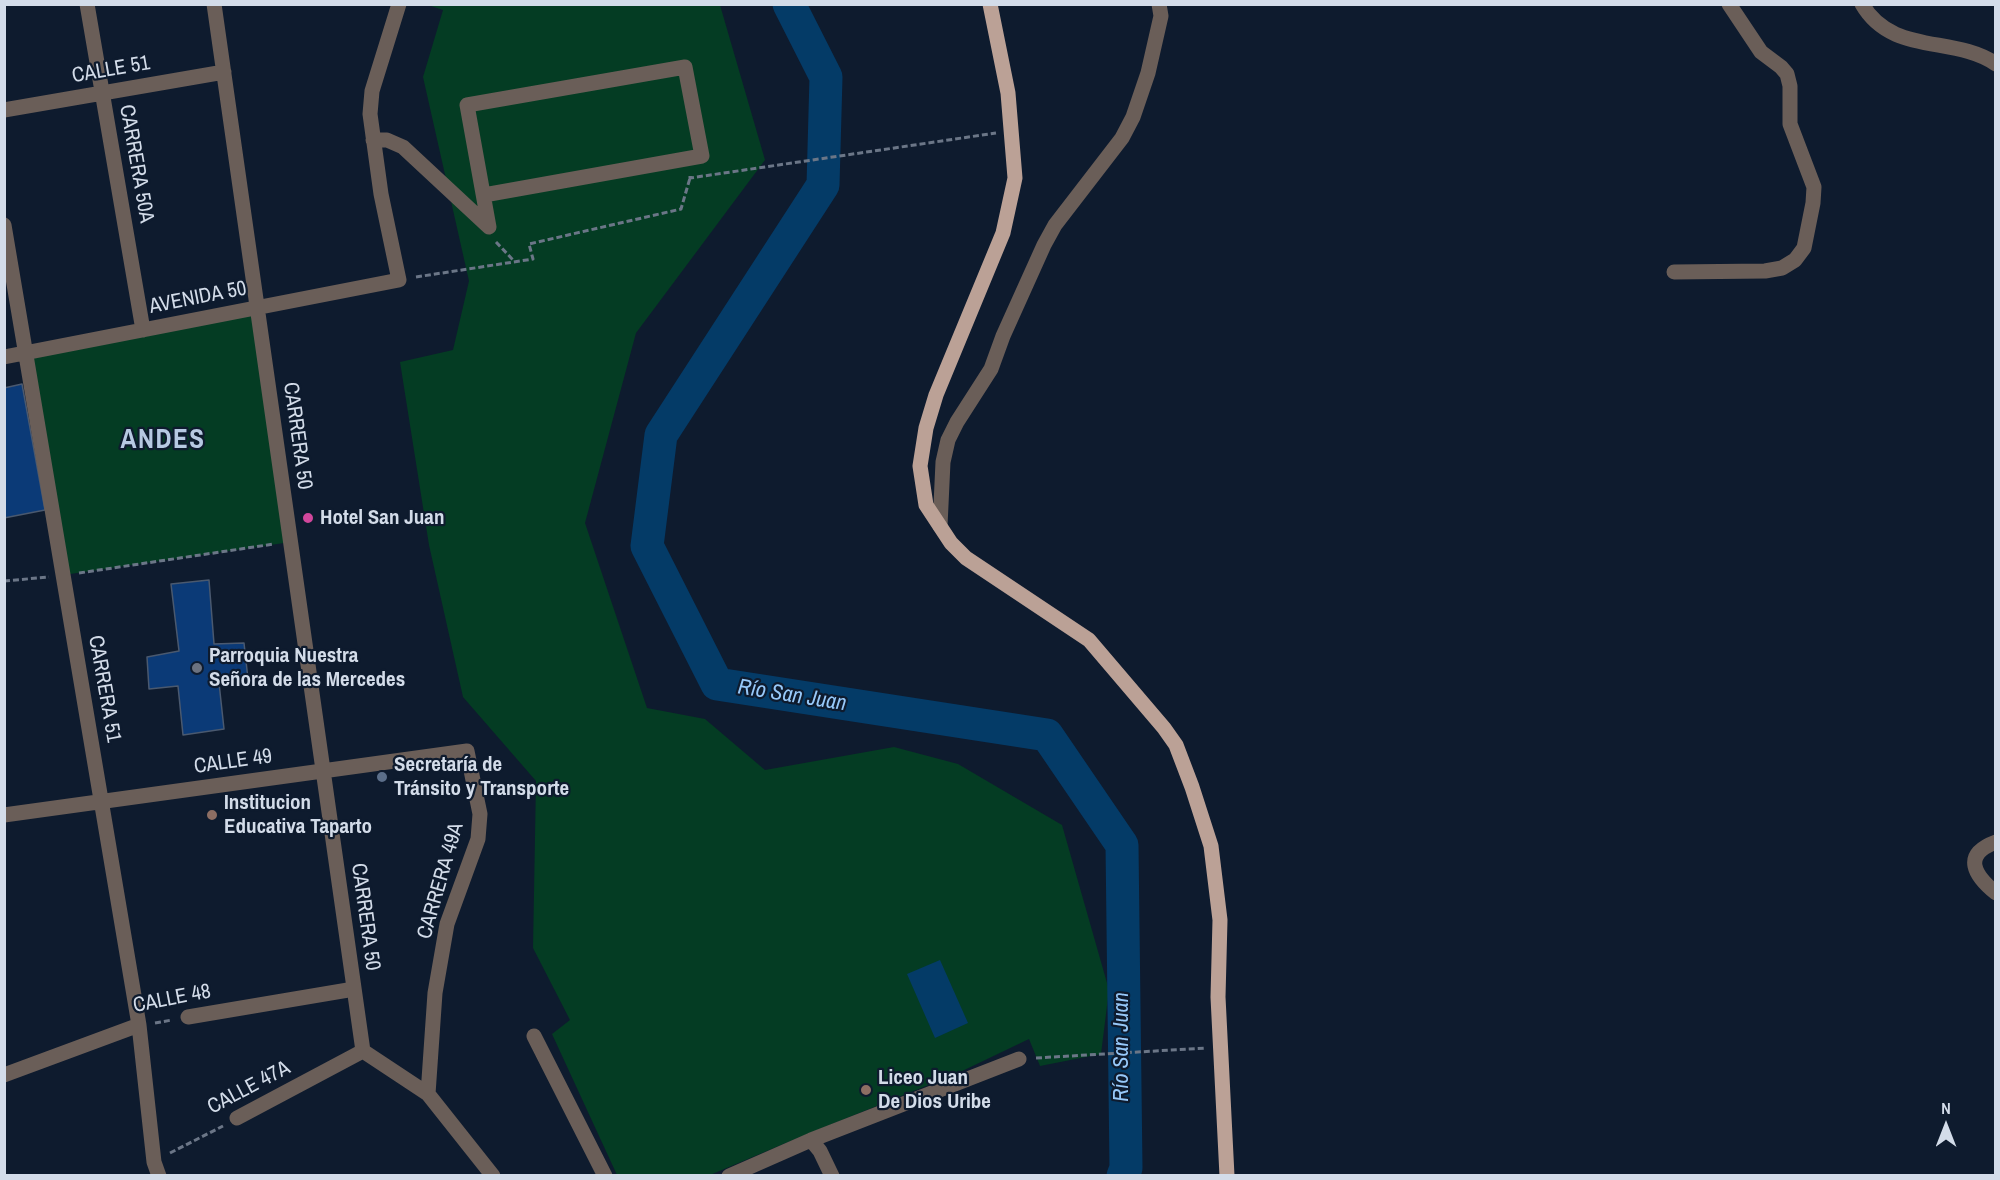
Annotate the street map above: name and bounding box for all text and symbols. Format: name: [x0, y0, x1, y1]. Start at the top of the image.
street label: CALLE 51: [70, 51, 152, 89]
street label: CARRERA 50A: [113, 103, 159, 225]
street label: AVENIDA 50: [147, 276, 249, 320]
street label: CARRERA 50: [277, 381, 317, 491]
district label: ANDES: [121, 425, 205, 457]
place label: Hotel San Juan: [320, 505, 444, 531]
marker: Hotel San Juan: [301, 511, 315, 525]
street label: CARRERA 51: [82, 634, 126, 744]
place label: Parroquia Nuestra Señora de las Mercedes: [209, 643, 405, 693]
marker: Parroquia Nuestra Señora de las Mercedes: [190, 661, 204, 675]
water label: Río San Juan: [736, 674, 848, 718]
street label: CALLE 49: [192, 744, 274, 780]
place label: Secretaría de Tránsito y Transporte: [394, 752, 569, 802]
marker: Secretaría de Tránsito y Transporte: [375, 770, 389, 784]
place label: Institucion Educativa Taparto: [224, 790, 372, 840]
marker: Institucion Educativa Taparto: [205, 808, 219, 822]
street label: CARRERA 49A: [412, 820, 470, 942]
street label: CARRERA 50: [345, 862, 385, 972]
street label: CALLE 48: [131, 979, 213, 1019]
water label: Río San Juan: [1109, 992, 1135, 1102]
street label: CALLE 47A: [203, 1056, 295, 1120]
place label: Liceo Juan De Dios Uribe: [878, 1065, 991, 1115]
marker: Liceo Juan De Dios Uribe: [859, 1083, 873, 1097]
north arrow: [1916, 1096, 1976, 1156]
text: N: [1941, 1097, 1951, 1119]

